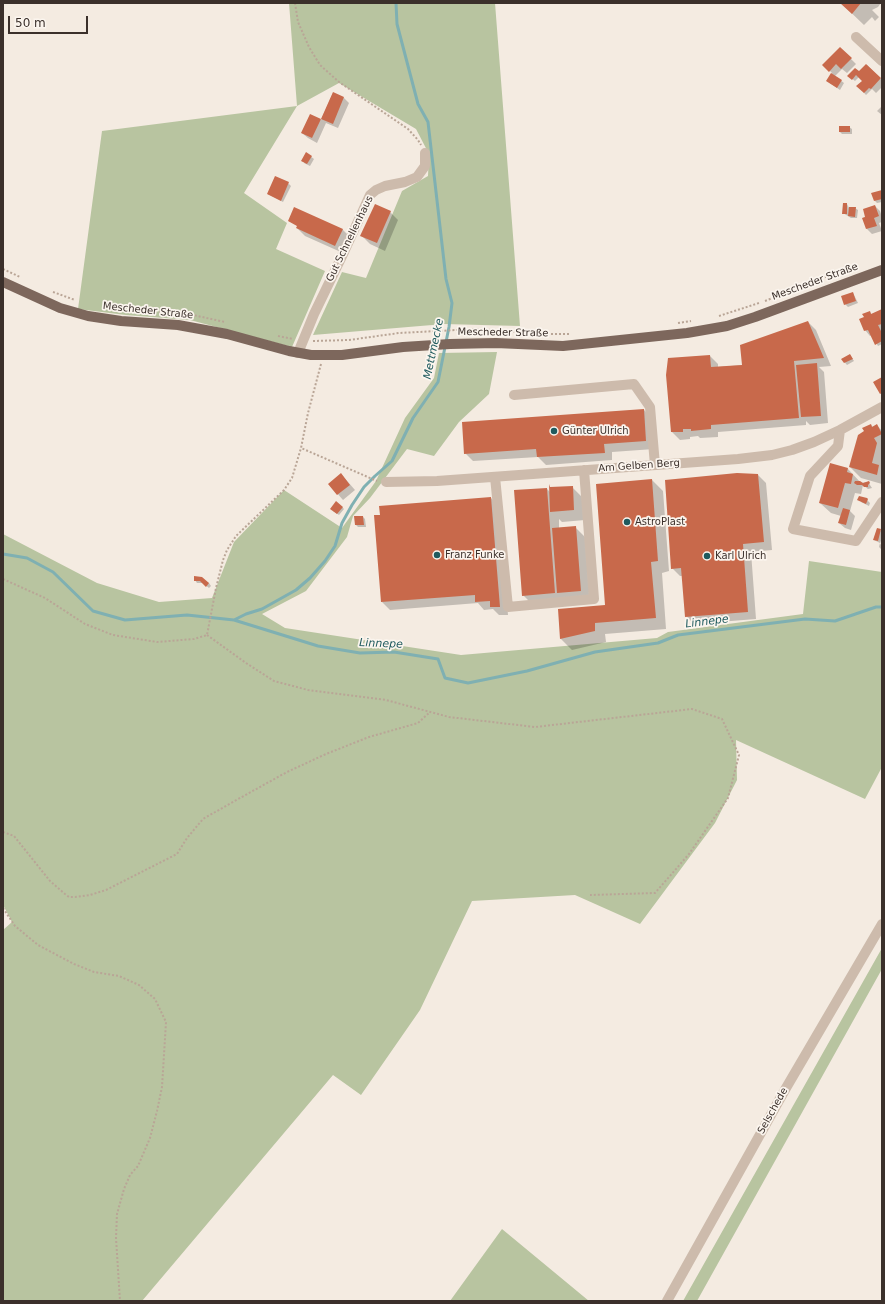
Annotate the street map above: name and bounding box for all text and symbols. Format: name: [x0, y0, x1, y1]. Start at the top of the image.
scale bar: [10, 8, 90, 34]
text: 50 m: [15, 16, 46, 30]
street label: Gut Schnellenhaus: [324, 194, 376, 284]
street label: Mescheder Straße: [770, 261, 860, 303]
street label: Mescheder Straße: [102, 300, 194, 322]
water label: Mettmecke: [421, 318, 447, 380]
street label: Mescheder Straße: [458, 326, 548, 340]
place label: Günter Ulrich: [562, 425, 629, 437]
marker: Günter Ulrich: [549, 426, 559, 436]
street label: Am Gelben Berg: [598, 457, 680, 475]
place label: AstroPlast: [635, 516, 685, 528]
marker: AstroPlast: [622, 517, 632, 527]
place label: Franz Funke: [445, 549, 504, 561]
marker: Franz Funke: [432, 550, 442, 560]
place label: Karl Ulrich: [715, 550, 766, 562]
marker: Karl Ulrich: [702, 551, 712, 561]
water label: Linnepe: [685, 613, 729, 631]
water label: Linnepe: [359, 637, 403, 651]
street label: Selschede: [755, 1086, 791, 1136]

